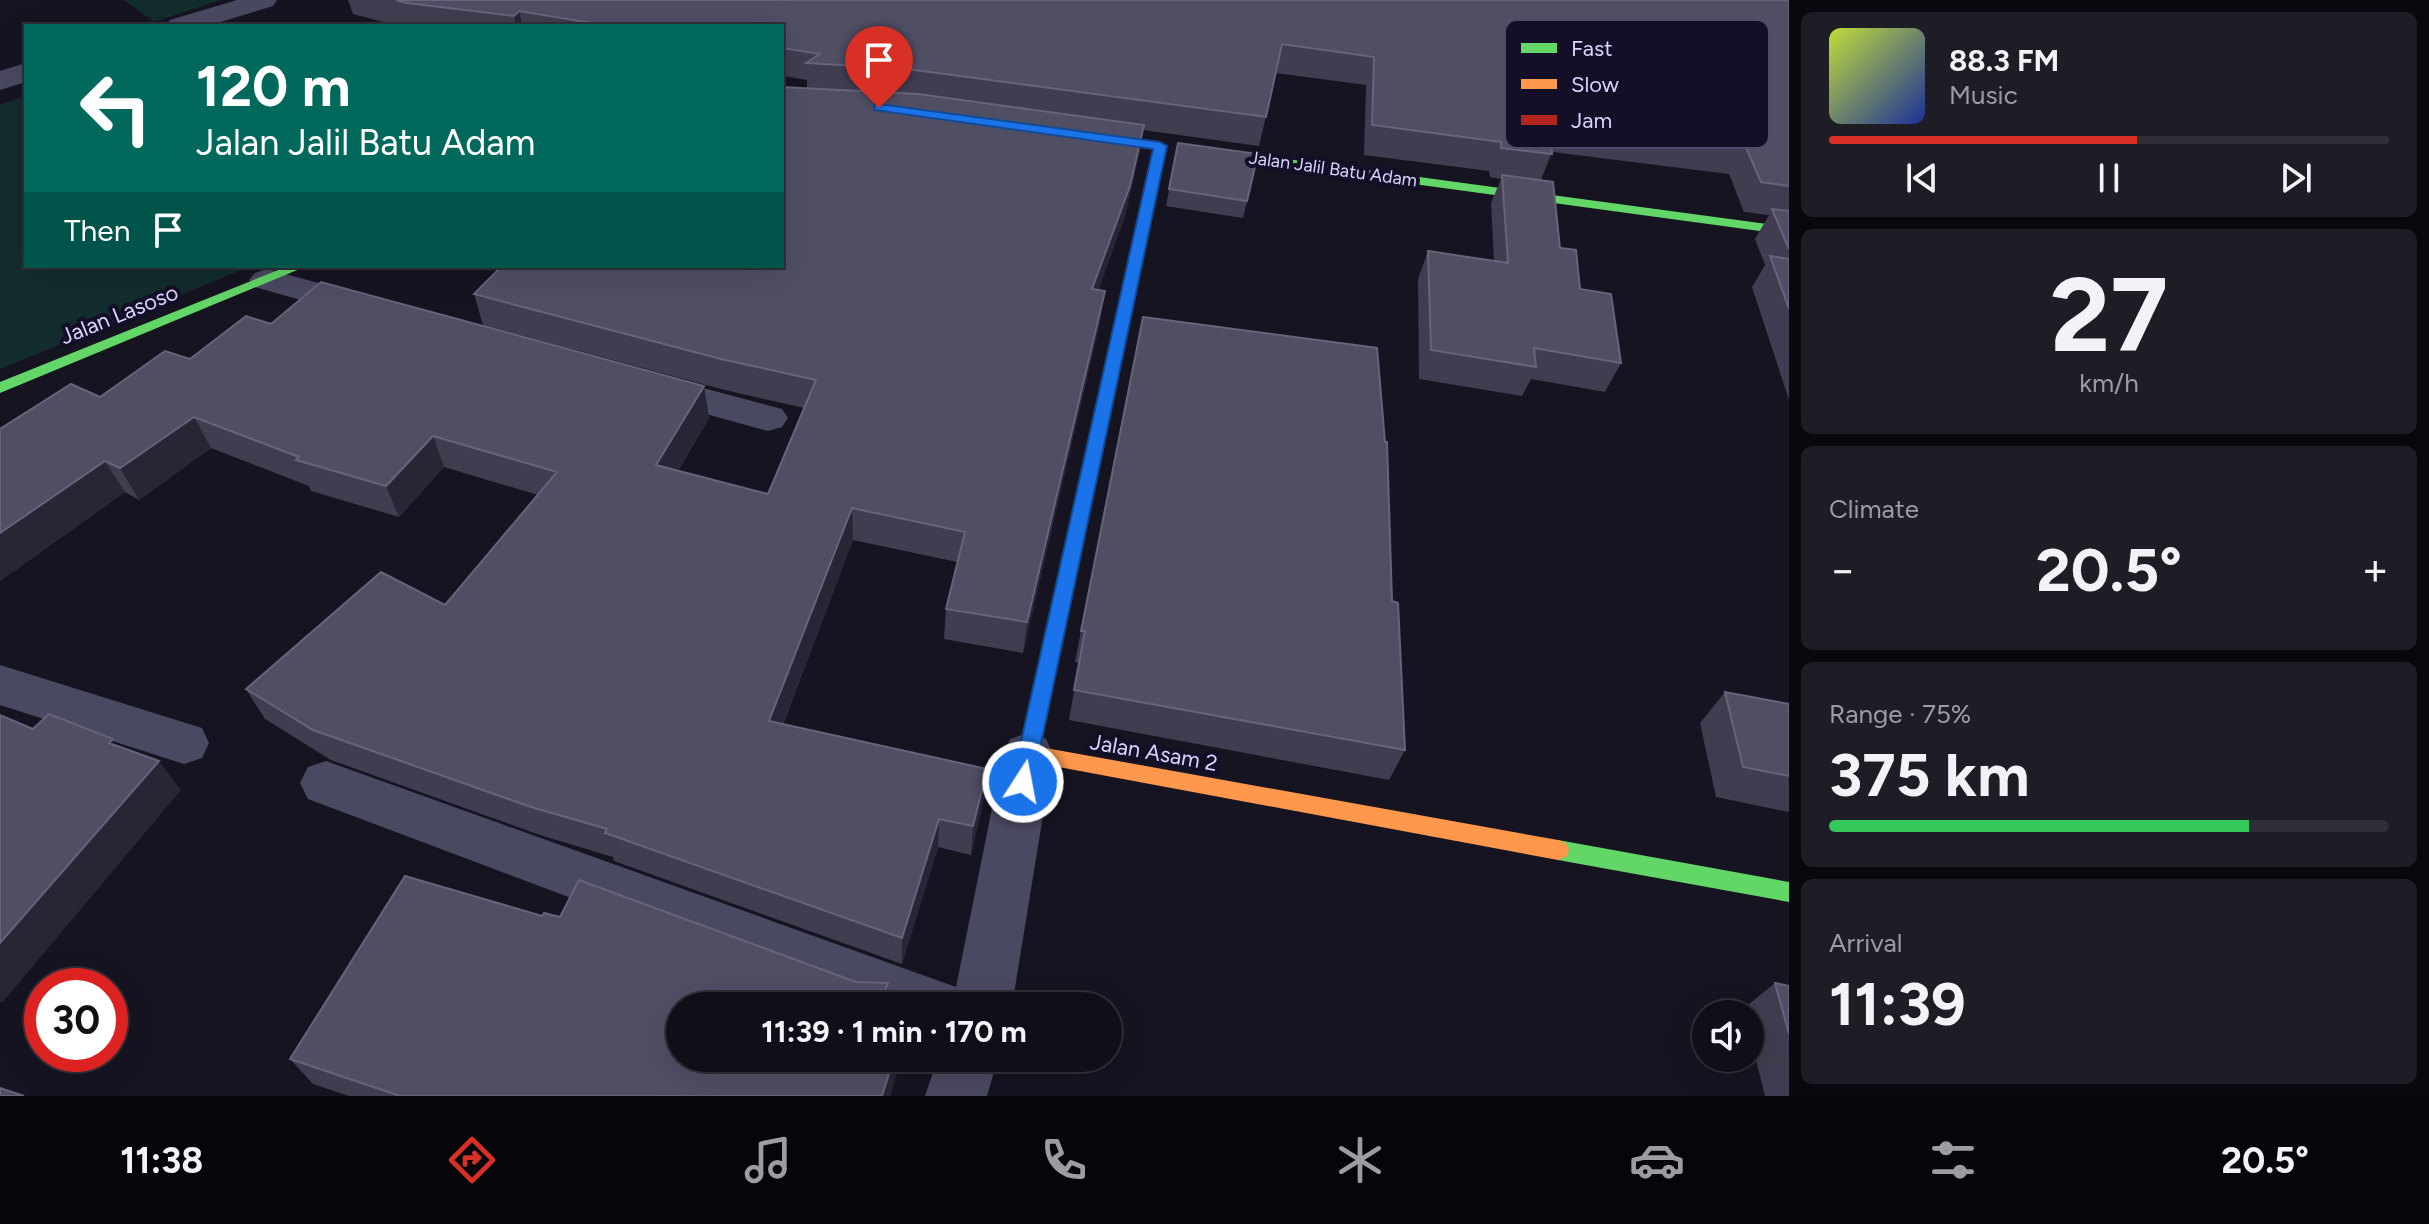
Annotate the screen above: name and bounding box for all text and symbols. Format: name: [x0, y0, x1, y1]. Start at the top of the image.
legend: [1505, 20, 1769, 148]
pin: [845, 26, 913, 108]
text: Fast: [1571, 35, 1613, 62]
icon: arrive: [857, 38, 901, 82]
text: 88.3 FM: [1949, 42, 2059, 79]
text: 120 m: [196, 53, 351, 120]
icon: left: [64, 56, 168, 160]
text: Slow: [1571, 71, 1620, 98]
text: Music: [1949, 79, 2018, 111]
text: Jam: [1571, 107, 1612, 134]
text: Jalan Jalil Batu Adam: [196, 121, 535, 164]
street label: Jalan Jalil Batu Adam: [1247, 146, 1419, 192]
icon: previous: [1900, 156, 1944, 200]
icon: pause: [2087, 156, 2131, 200]
icon: next: [2274, 156, 2318, 200]
icon: arrive: [146, 208, 190, 252]
text: Then: [64, 212, 130, 249]
text: 27: [2050, 252, 2168, 377]
street label: Jalan Lasoso: [56, 279, 182, 350]
text: km/h: [2079, 367, 2139, 399]
text: Climate: [1829, 493, 1919, 525]
text: 20.5°: [2036, 534, 2182, 606]
text: −: [1829, 543, 1856, 596]
text: +: [2362, 543, 2389, 596]
text: Range · 75%: [1829, 698, 1971, 730]
street label: Jalan Asam 2: [1088, 728, 1220, 777]
text: 375 km: [1829, 739, 2029, 811]
position arrow: [981, 740, 1065, 824]
text: Arrival: [1829, 927, 1902, 959]
speed limit sign: 30: [24, 968, 128, 1072]
text: 11:39: [1829, 968, 1966, 1040]
map controls: [1692, 1000, 1764, 1072]
button: sound: [1692, 1000, 1764, 1072]
text: 11:39 · 1 min · 170 m: [761, 1013, 1027, 1050]
icon: directions: [444, 1132, 500, 1188]
icon: music: [740, 1132, 796, 1188]
icon: phone: [1036, 1132, 1092, 1188]
icon: climate: [1332, 1132, 1388, 1188]
icon: car: [1629, 1132, 1685, 1188]
icon: filters: [1925, 1132, 1981, 1188]
text: 11:38: [120, 1139, 203, 1182]
text: 20.5°: [2221, 1139, 2309, 1182]

